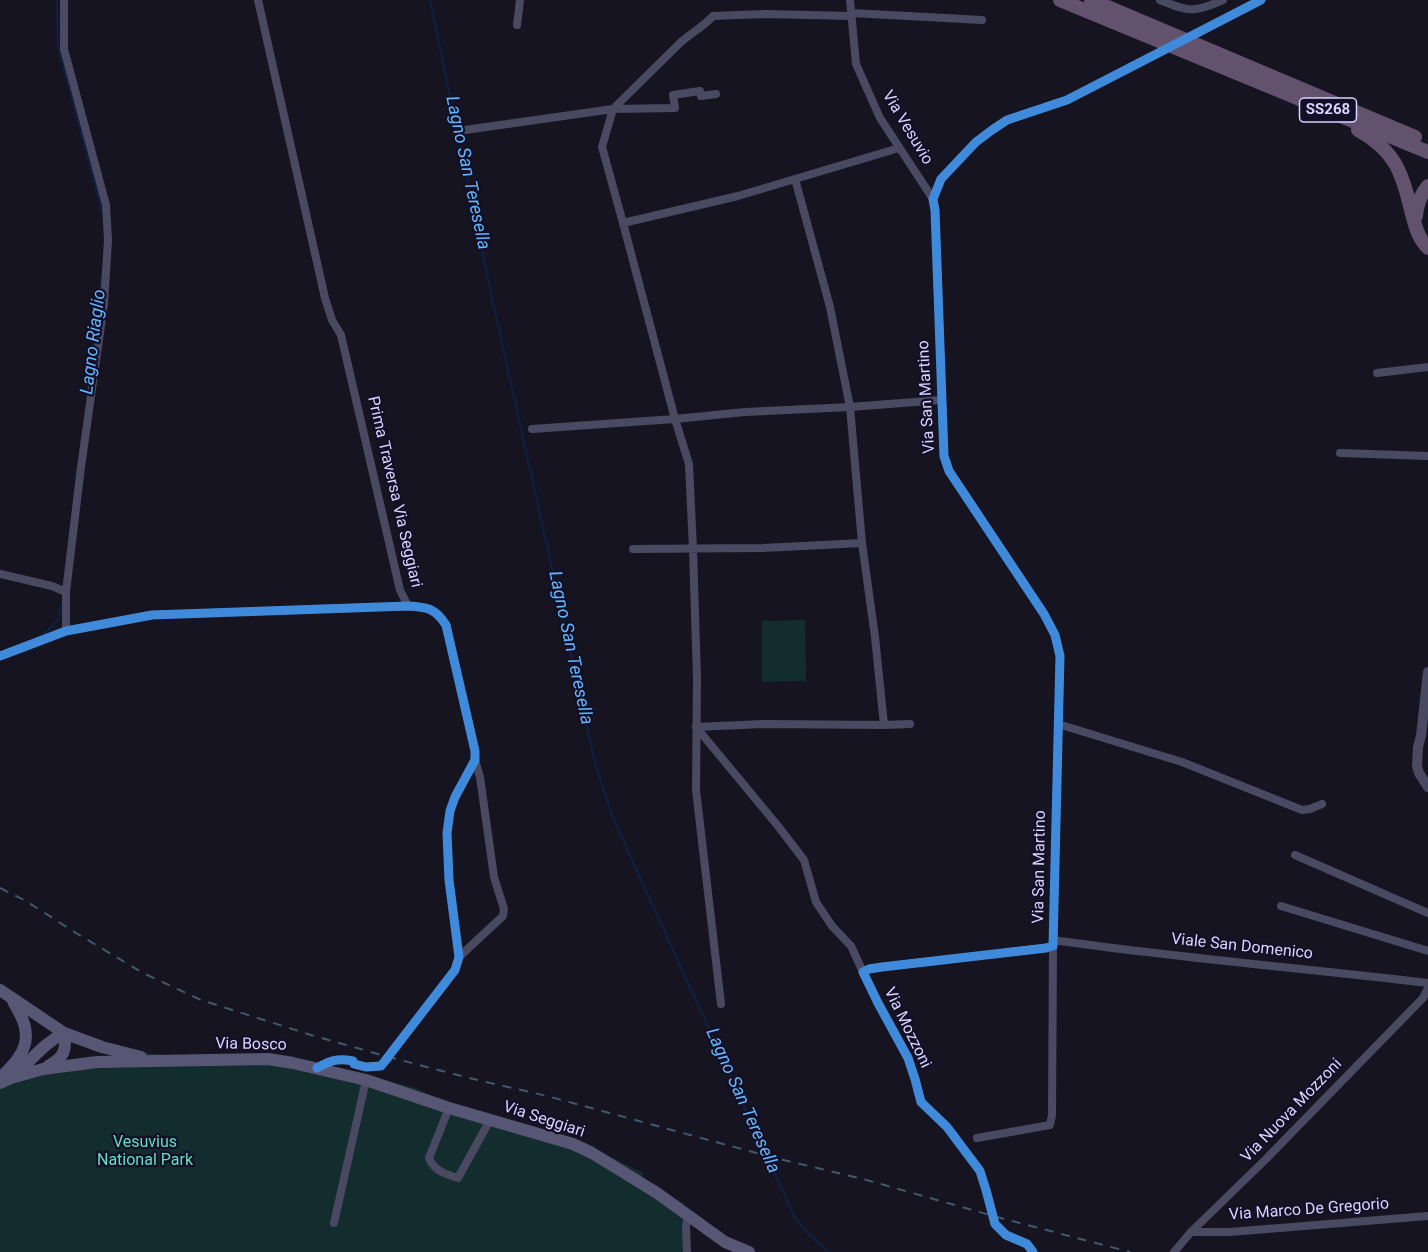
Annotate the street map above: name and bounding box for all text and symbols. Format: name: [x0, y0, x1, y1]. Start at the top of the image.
street label: Via Vesuvio: [877, 88, 937, 168]
water label: Lagno San Teresella: [440, 94, 494, 252]
road number: SS268: [1300, 98, 1356, 122]
water label: Lagno Riaglio: [77, 288, 111, 396]
street label: Via San Martino: [914, 340, 940, 454]
street label: Prima Traversa Via Seggiari: [363, 394, 425, 590]
water label: Lagno San Teresella: [543, 569, 597, 727]
street label: Via San Martino: [1029, 810, 1051, 924]
street label: Viale San Domenico: [1170, 930, 1314, 964]
street label: Via Mozzoni: [879, 985, 935, 1071]
water label: Lagno San Teresella: [700, 1025, 784, 1177]
street label: Via Bosco: [215, 1035, 287, 1055]
street label: Via Nuova Mozzoni: [1238, 1055, 1346, 1167]
street label: Via Seggiari: [501, 1098, 587, 1142]
park label: Vesuvius National Park: [97, 1133, 193, 1171]
street label: Via Marco De Gregorio: [1228, 1195, 1390, 1225]

